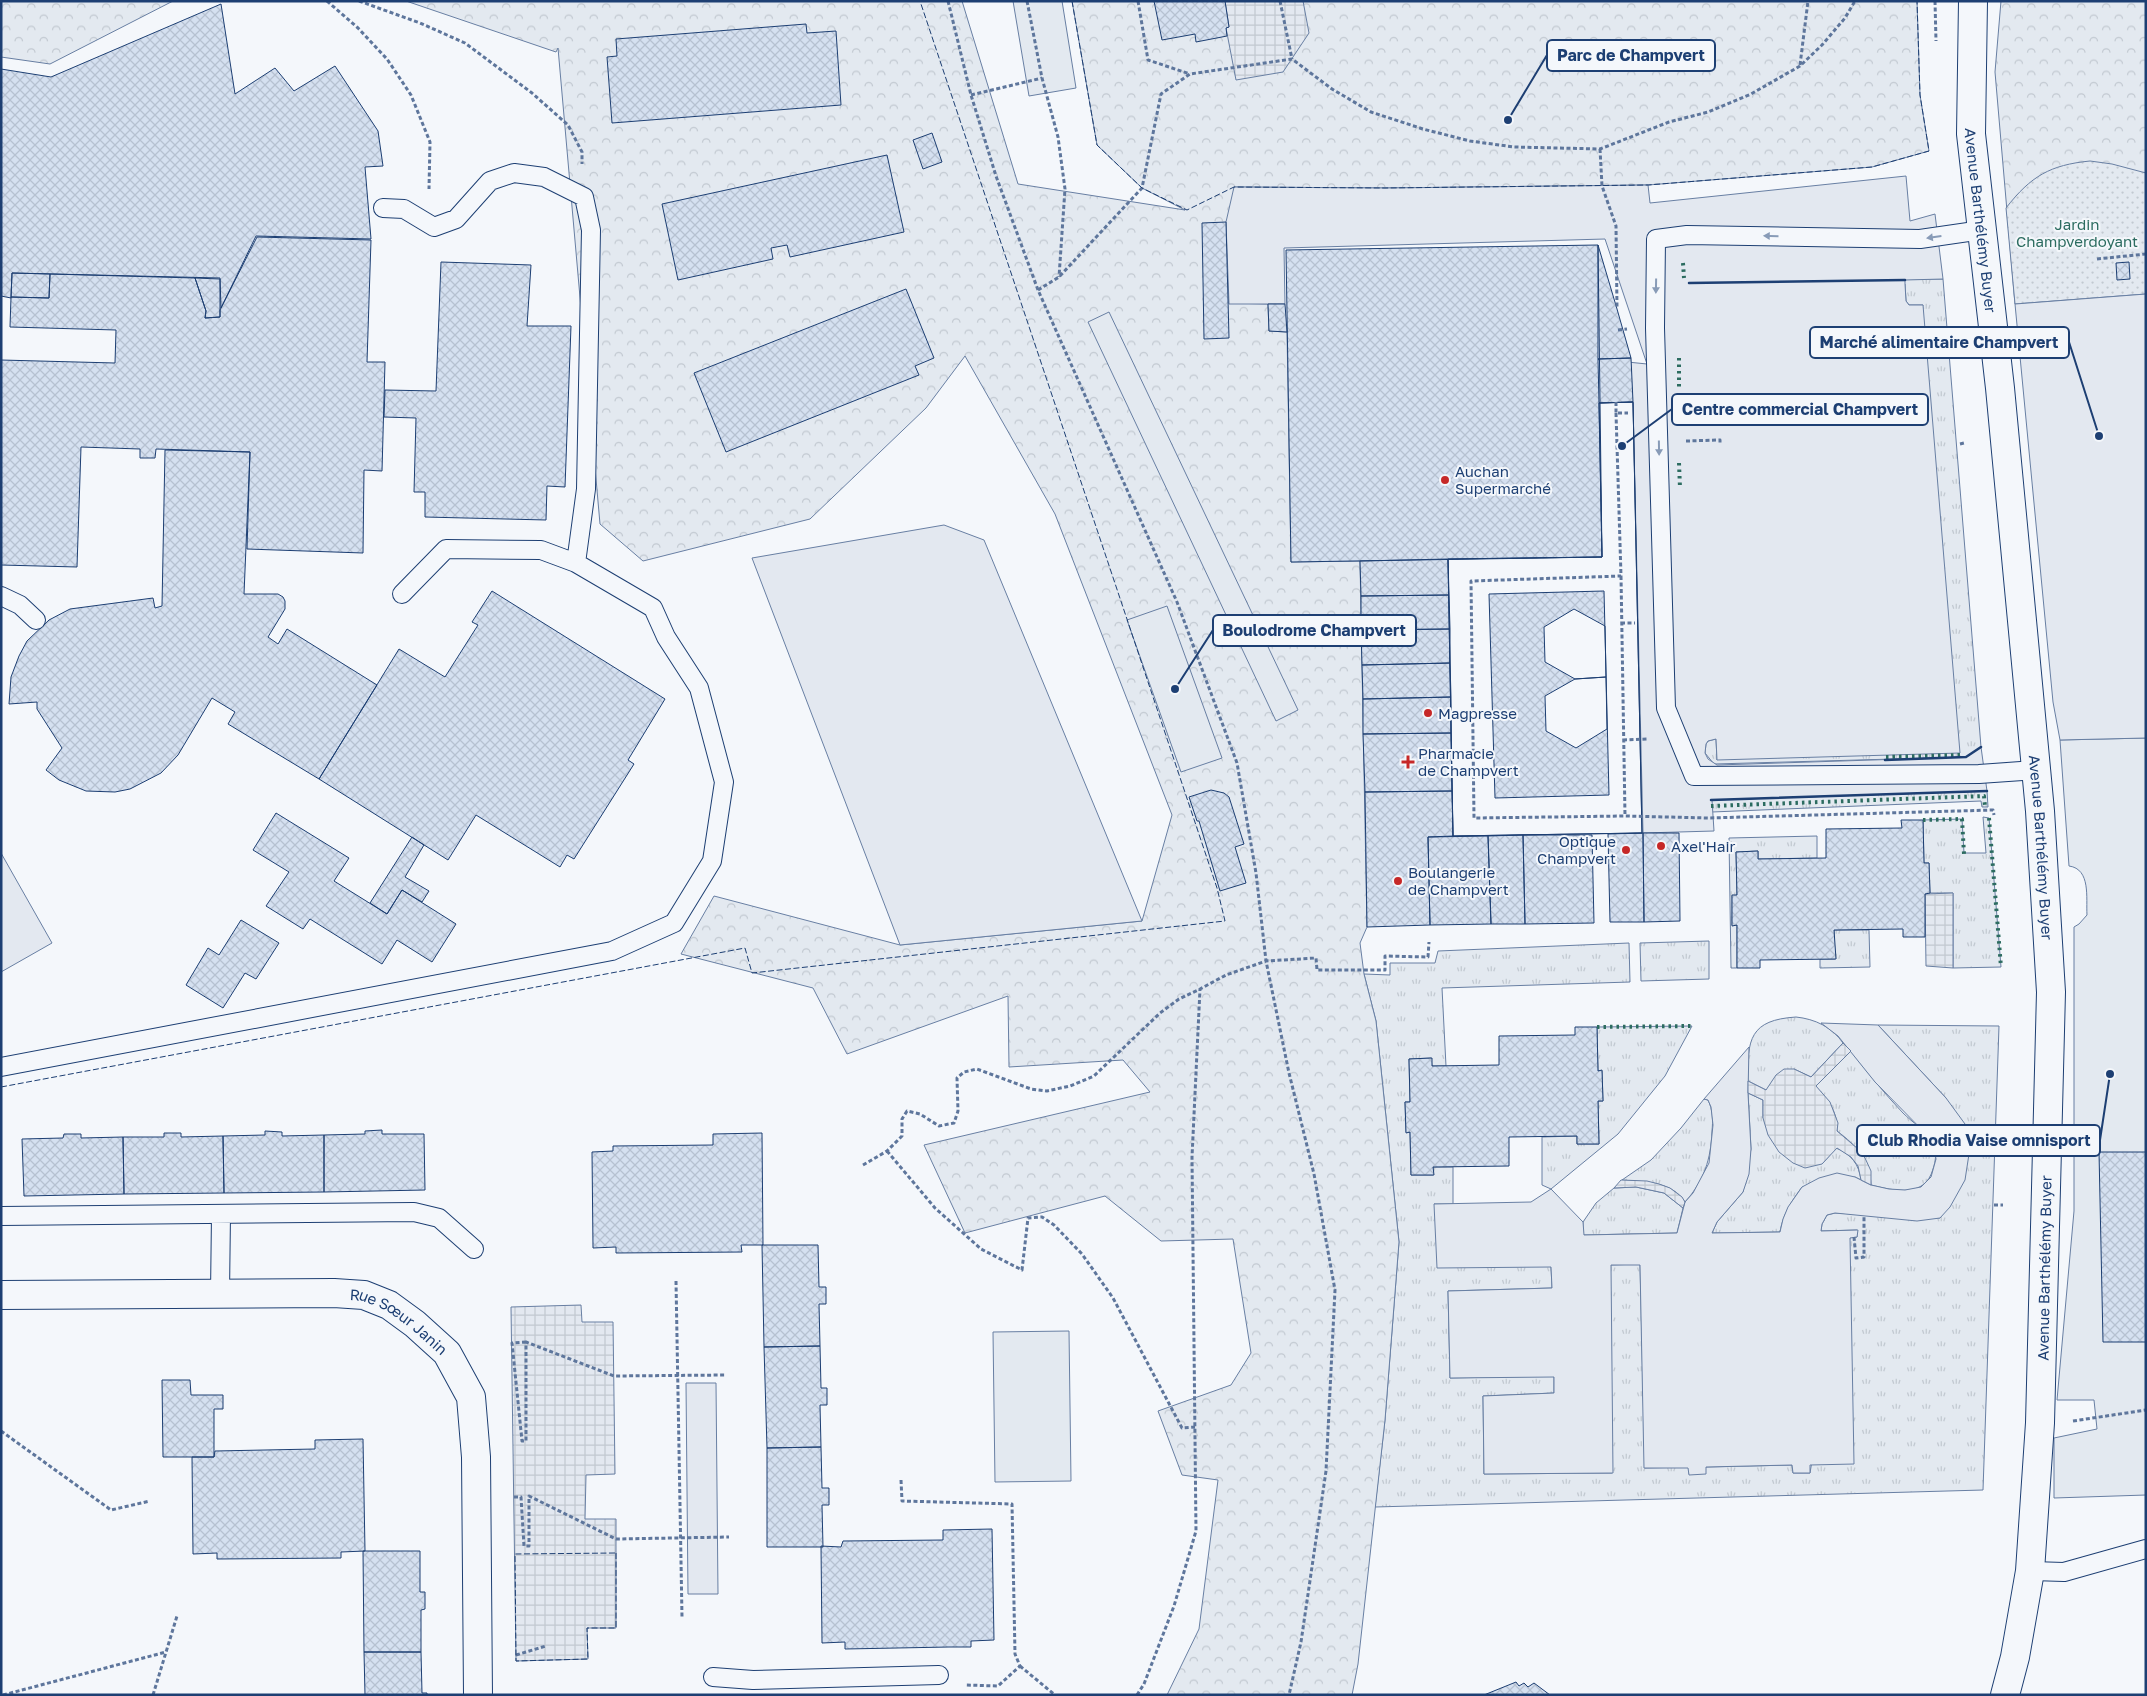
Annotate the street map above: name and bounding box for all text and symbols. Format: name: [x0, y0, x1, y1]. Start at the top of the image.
callout: Parc de Champvert: [1547, 40, 1715, 71]
text: Parc de Champvert: [1557, 45, 1705, 65]
street label: Avenue Barthélémy Buyer: [1962, 128, 2000, 314]
park label: Jardin Champverdoyant: [2016, 215, 2138, 250]
one-way arrow: [1763, 232, 1779, 240]
one-way arrow: [1925, 234, 1941, 242]
one-way arrow: [1652, 278, 1660, 294]
callout: Marché alimentaire Champvert: [1810, 327, 2069, 358]
text: Marché alimentaire Champvert: [1819, 332, 2059, 352]
callout: Centre commercial Champvert: [1672, 394, 1928, 425]
text: Centre commercial Champvert: [1682, 399, 1918, 419]
one-way arrow: [1655, 441, 1663, 457]
place label: Auchan Supermarché: [1455, 462, 1551, 497]
marker: Auchan Supermarché: [1439, 474, 1451, 486]
callout: Boulodrome Champvert: [1213, 615, 1416, 646]
text: Boulodrome Champvert: [1222, 620, 1406, 640]
place label: Magpresse: [1438, 704, 1517, 722]
marker: Magpresse: [1422, 707, 1434, 719]
place label: Pharmacie de Champvert: [1418, 744, 1519, 779]
street label: Avenue Barthélémy Buyer: [2026, 754, 2057, 941]
marker: Pharmacie de Champvert: [1402, 756, 1414, 768]
place label: Optique Champvert: [1537, 832, 1616, 867]
place label: Axel'Hair: [1671, 837, 1735, 855]
marker: Axel'Hair: [1655, 840, 1667, 852]
marker: Optique Champvert: [1620, 844, 1632, 856]
place label: Boulangerie de Champvert: [1408, 863, 1509, 898]
marker: Boulangerie de Champvert: [1392, 875, 1404, 887]
callout: Club Rhodia Vaise omnisport: [1857, 1125, 2100, 1156]
text: Club Rhodia Vaise omnisport: [1867, 1130, 2091, 1150]
street label: Avenue Barthélémy Buyer: [2033, 1175, 2055, 1361]
street label: Rue Sœur Janin: [349, 1285, 451, 1358]

